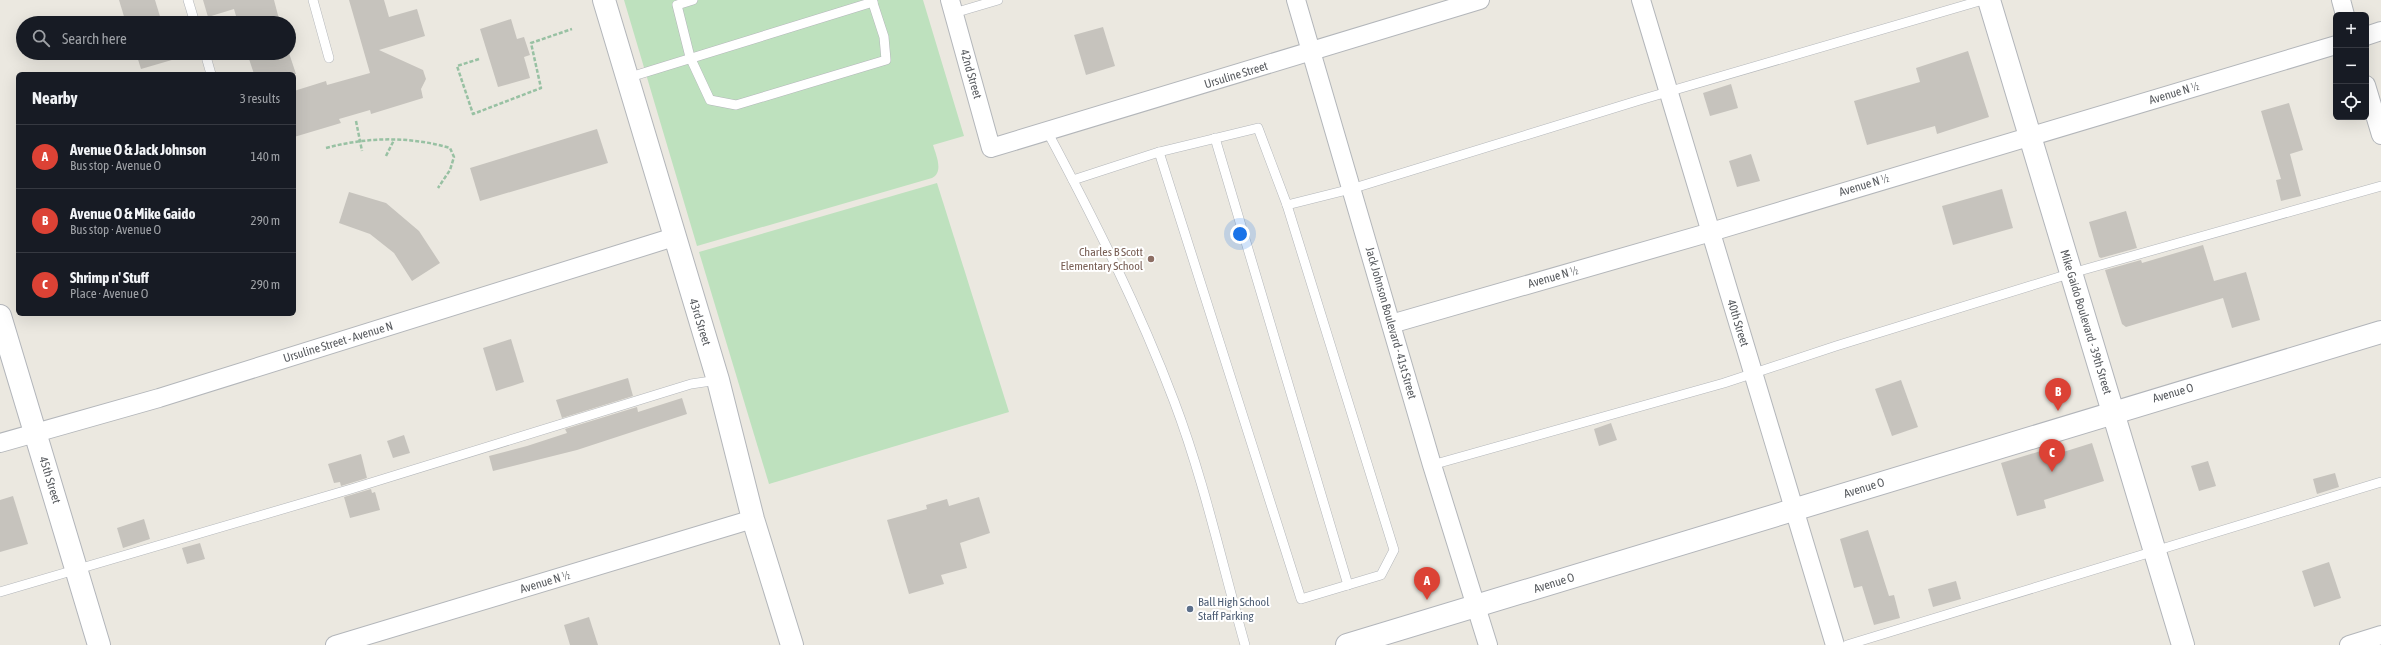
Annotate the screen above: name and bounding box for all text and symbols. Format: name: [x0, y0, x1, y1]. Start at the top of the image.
map controls: [2333, 12, 2369, 120]
button: +: [2333, 12, 2369, 48]
search box: [16, 16, 296, 60]
icon: search: [30, 27, 52, 49]
text: Search here: [62, 30, 127, 47]
street label: 42nd Street: [957, 48, 985, 101]
button: −: [2333, 48, 2369, 84]
street label: Ursuline Street: [1202, 59, 1270, 91]
street label: Avenue N ½: [2147, 79, 2201, 107]
button: locate: [2333, 84, 2369, 120]
text: Nearby: [32, 88, 78, 108]
text: 3 results: [240, 91, 280, 106]
text: Avenue O & Jack Johnson: [70, 141, 206, 158]
text: A: [42, 149, 48, 164]
text: 140 m: [251, 149, 280, 164]
text: Bus stop · Avenue O: [70, 158, 161, 173]
street label: Avenue N ½: [1837, 171, 1891, 199]
text: Avenue O & Mike Gaido: [70, 205, 195, 222]
text: B: [42, 213, 48, 228]
text: 290 m: [251, 213, 280, 228]
text: Bus stop · Avenue O: [70, 222, 161, 237]
your location: [1230, 224, 1250, 244]
place label: Charles B Scott Elementary School: [1061, 245, 1144, 273]
street label: Jack Johnson Boulevard - 41st Street: [1363, 245, 1420, 401]
street label: Mike Gaido Boulevard - 39th Street: [2057, 248, 2115, 396]
marker: Charles B Scott Elementary School: [1146, 254, 1156, 264]
street label: Avenue N ½: [1526, 263, 1580, 291]
text: Shrimp n' Stuff: [70, 269, 149, 286]
text: C: [42, 277, 48, 292]
text: 290 m: [251, 277, 280, 292]
text: Place · Avenue O: [70, 286, 148, 301]
street label: 43rd Street: [686, 297, 714, 348]
street label: 40th Street: [1724, 298, 1752, 349]
street label: Ursuline Street - Avenue N: [281, 319, 395, 365]
pin: B: [2045, 378, 2071, 411]
street label: Avenue O: [2151, 381, 2195, 405]
pin: C: [2039, 439, 2065, 472]
street label: 45th Street: [36, 455, 64, 506]
street label: Avenue O: [1842, 475, 1886, 501]
pin: A: [1414, 567, 1440, 600]
street label: Avenue N ½: [518, 568, 572, 596]
street label: Avenue O: [1532, 570, 1576, 596]
place label: Ball High School Staff Parking: [1198, 595, 1270, 623]
marker: Ball High School Staff Parking: [1185, 604, 1195, 614]

